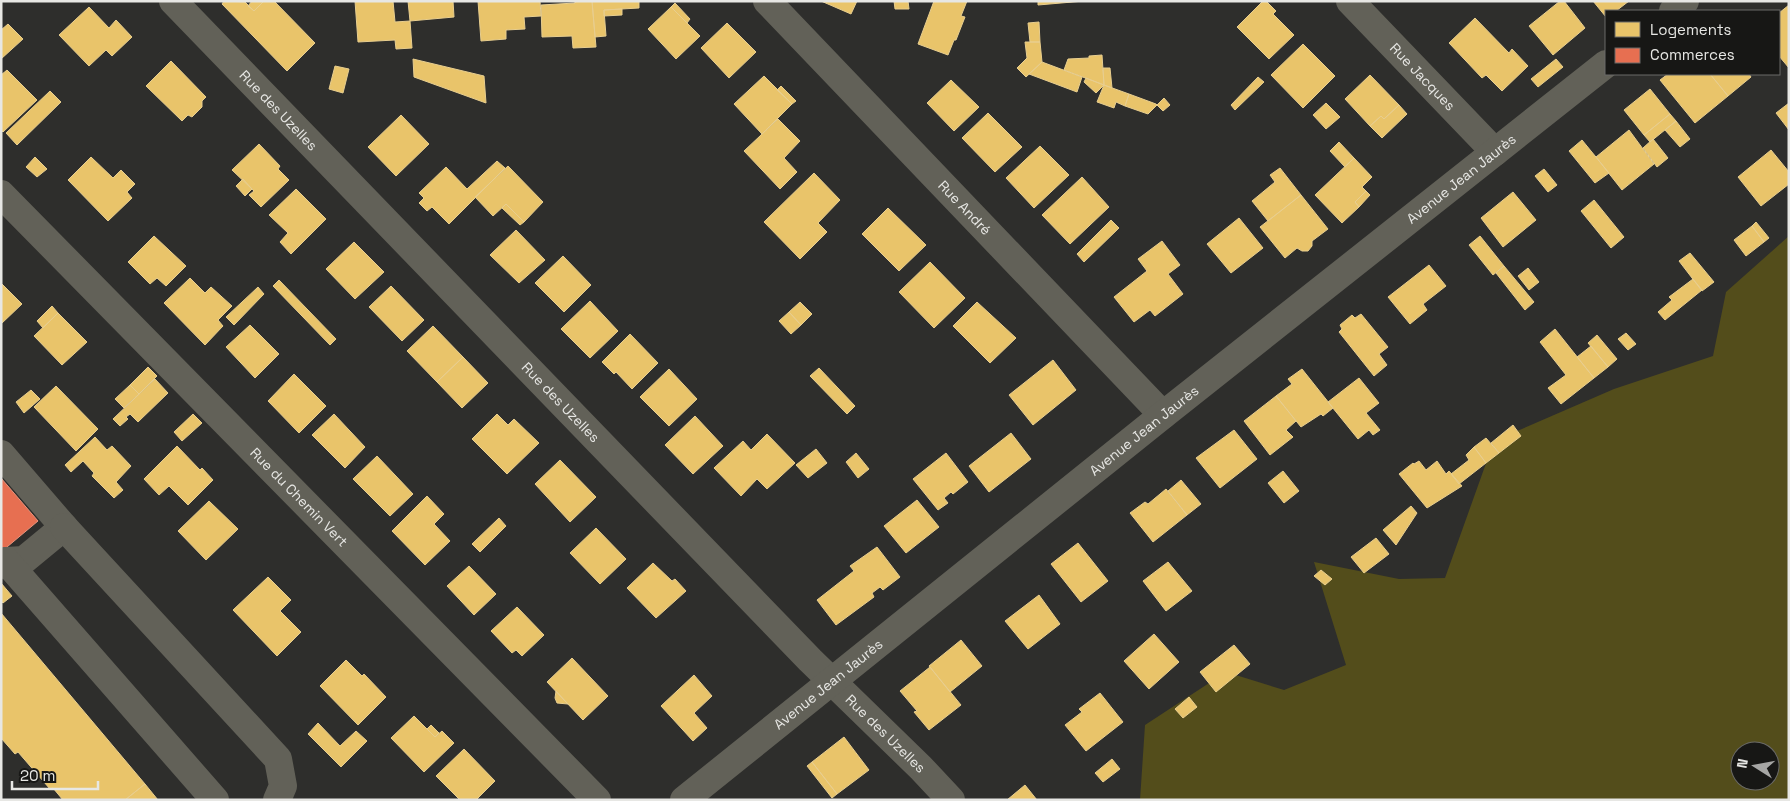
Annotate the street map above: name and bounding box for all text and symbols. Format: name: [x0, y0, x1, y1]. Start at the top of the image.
legend: [1605, 10, 1780, 75]
text: Logements: [1650, 20, 1732, 39]
street label: Rue Jacques: [1386, 39, 1459, 114]
text: Commerces: [1650, 45, 1735, 64]
street label: Rue des Uzelles: [236, 66, 322, 154]
street label: Avenue Jean Jaurès: [1403, 130, 1520, 228]
street label: Rue André: [934, 177, 995, 239]
street label: Rue des Uzelles: [518, 358, 604, 446]
street label: Avenue Jean Jaurès: [1086, 381, 1202, 480]
street label: Rue du Chemin Vert: [246, 444, 352, 550]
street label: Avenue Jean Jaurès: [770, 635, 886, 733]
street label: Rue des Uzelles: [842, 691, 929, 777]
north arrow: [1730, 741, 1780, 791]
text: N: [1733, 757, 1752, 770]
scale bar: [12, 758, 99, 790]
text: 20 m: [20, 766, 55, 785]

